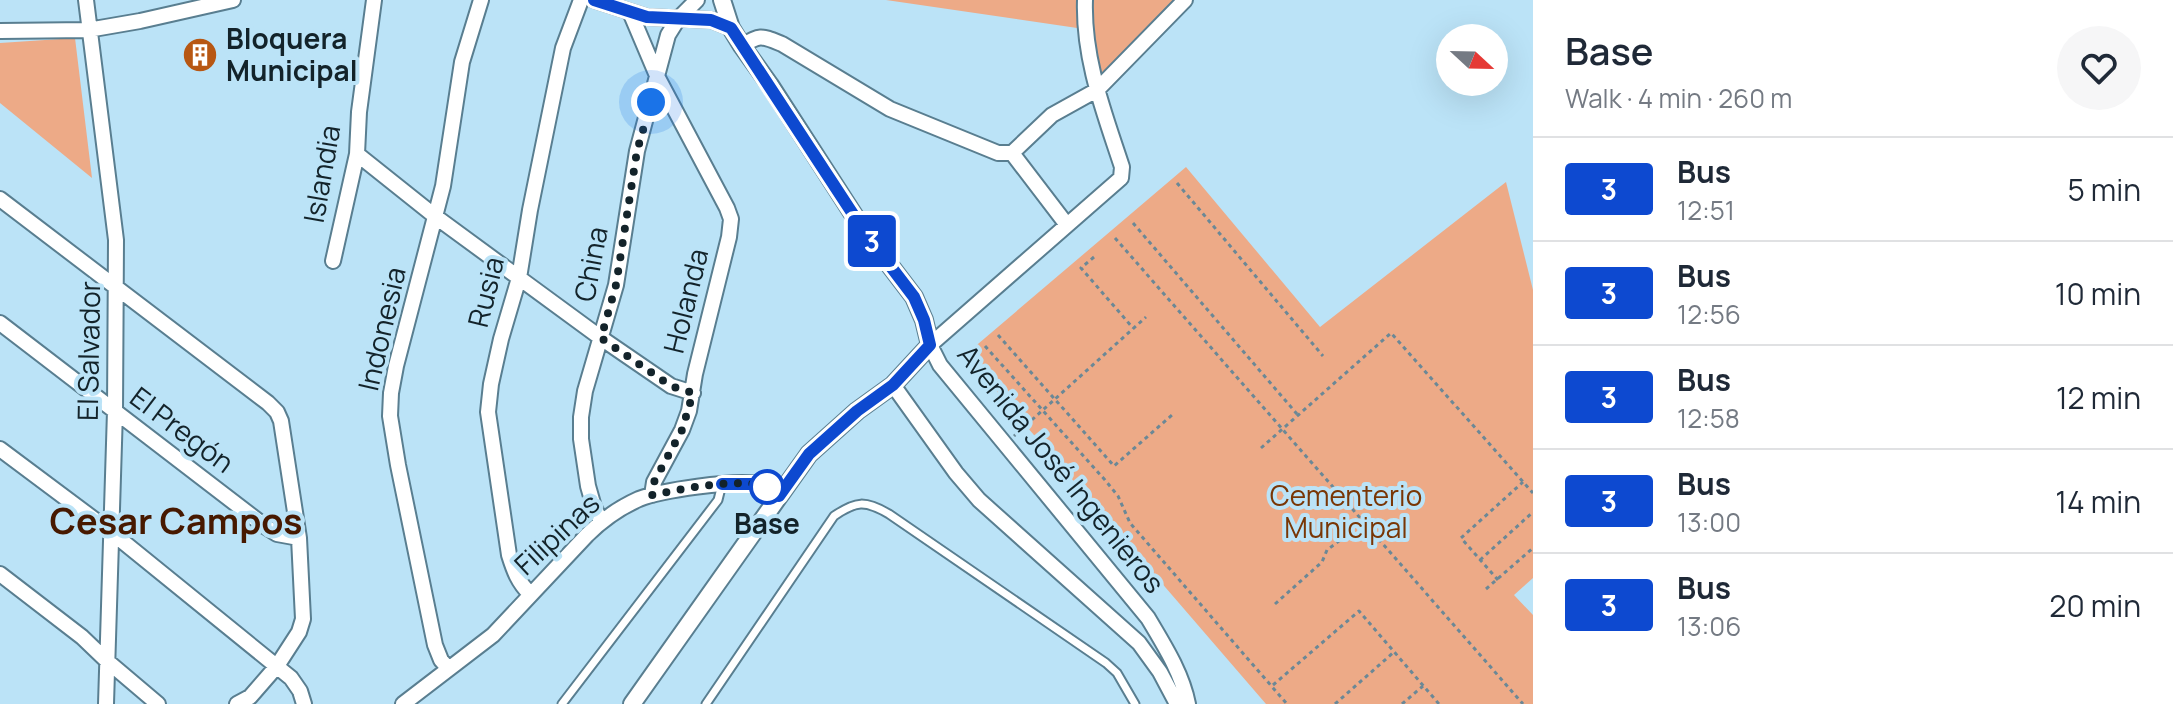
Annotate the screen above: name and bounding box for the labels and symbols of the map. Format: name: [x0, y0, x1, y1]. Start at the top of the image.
place label: Bloquera Municipal: [226, 19, 358, 89]
north arrow: [1436, 24, 1508, 96]
building icon: Bloquera Municipal: [181, 36, 219, 74]
your location: [631, 82, 671, 122]
street label: Islandia: [294, 122, 348, 226]
line badge: 3: [846, 215, 898, 267]
street label: China: [564, 223, 616, 304]
street label: Holanda: [654, 244, 716, 357]
street label: Rusia: [458, 253, 512, 331]
street label: Indonesia: [348, 263, 414, 394]
street label: El Salvador: [68, 281, 108, 421]
street label: Avenida José Ingenieros: [950, 336, 1174, 601]
street label: El Pregón: [123, 378, 242, 481]
marker: Base: [750, 470, 784, 504]
park label: Cementerio Municipal: [1270, 476, 1422, 546]
street label: Filipinas: [505, 484, 607, 583]
district label: Cesar Campos: [49, 496, 303, 545]
place label: Base: [734, 504, 800, 542]

